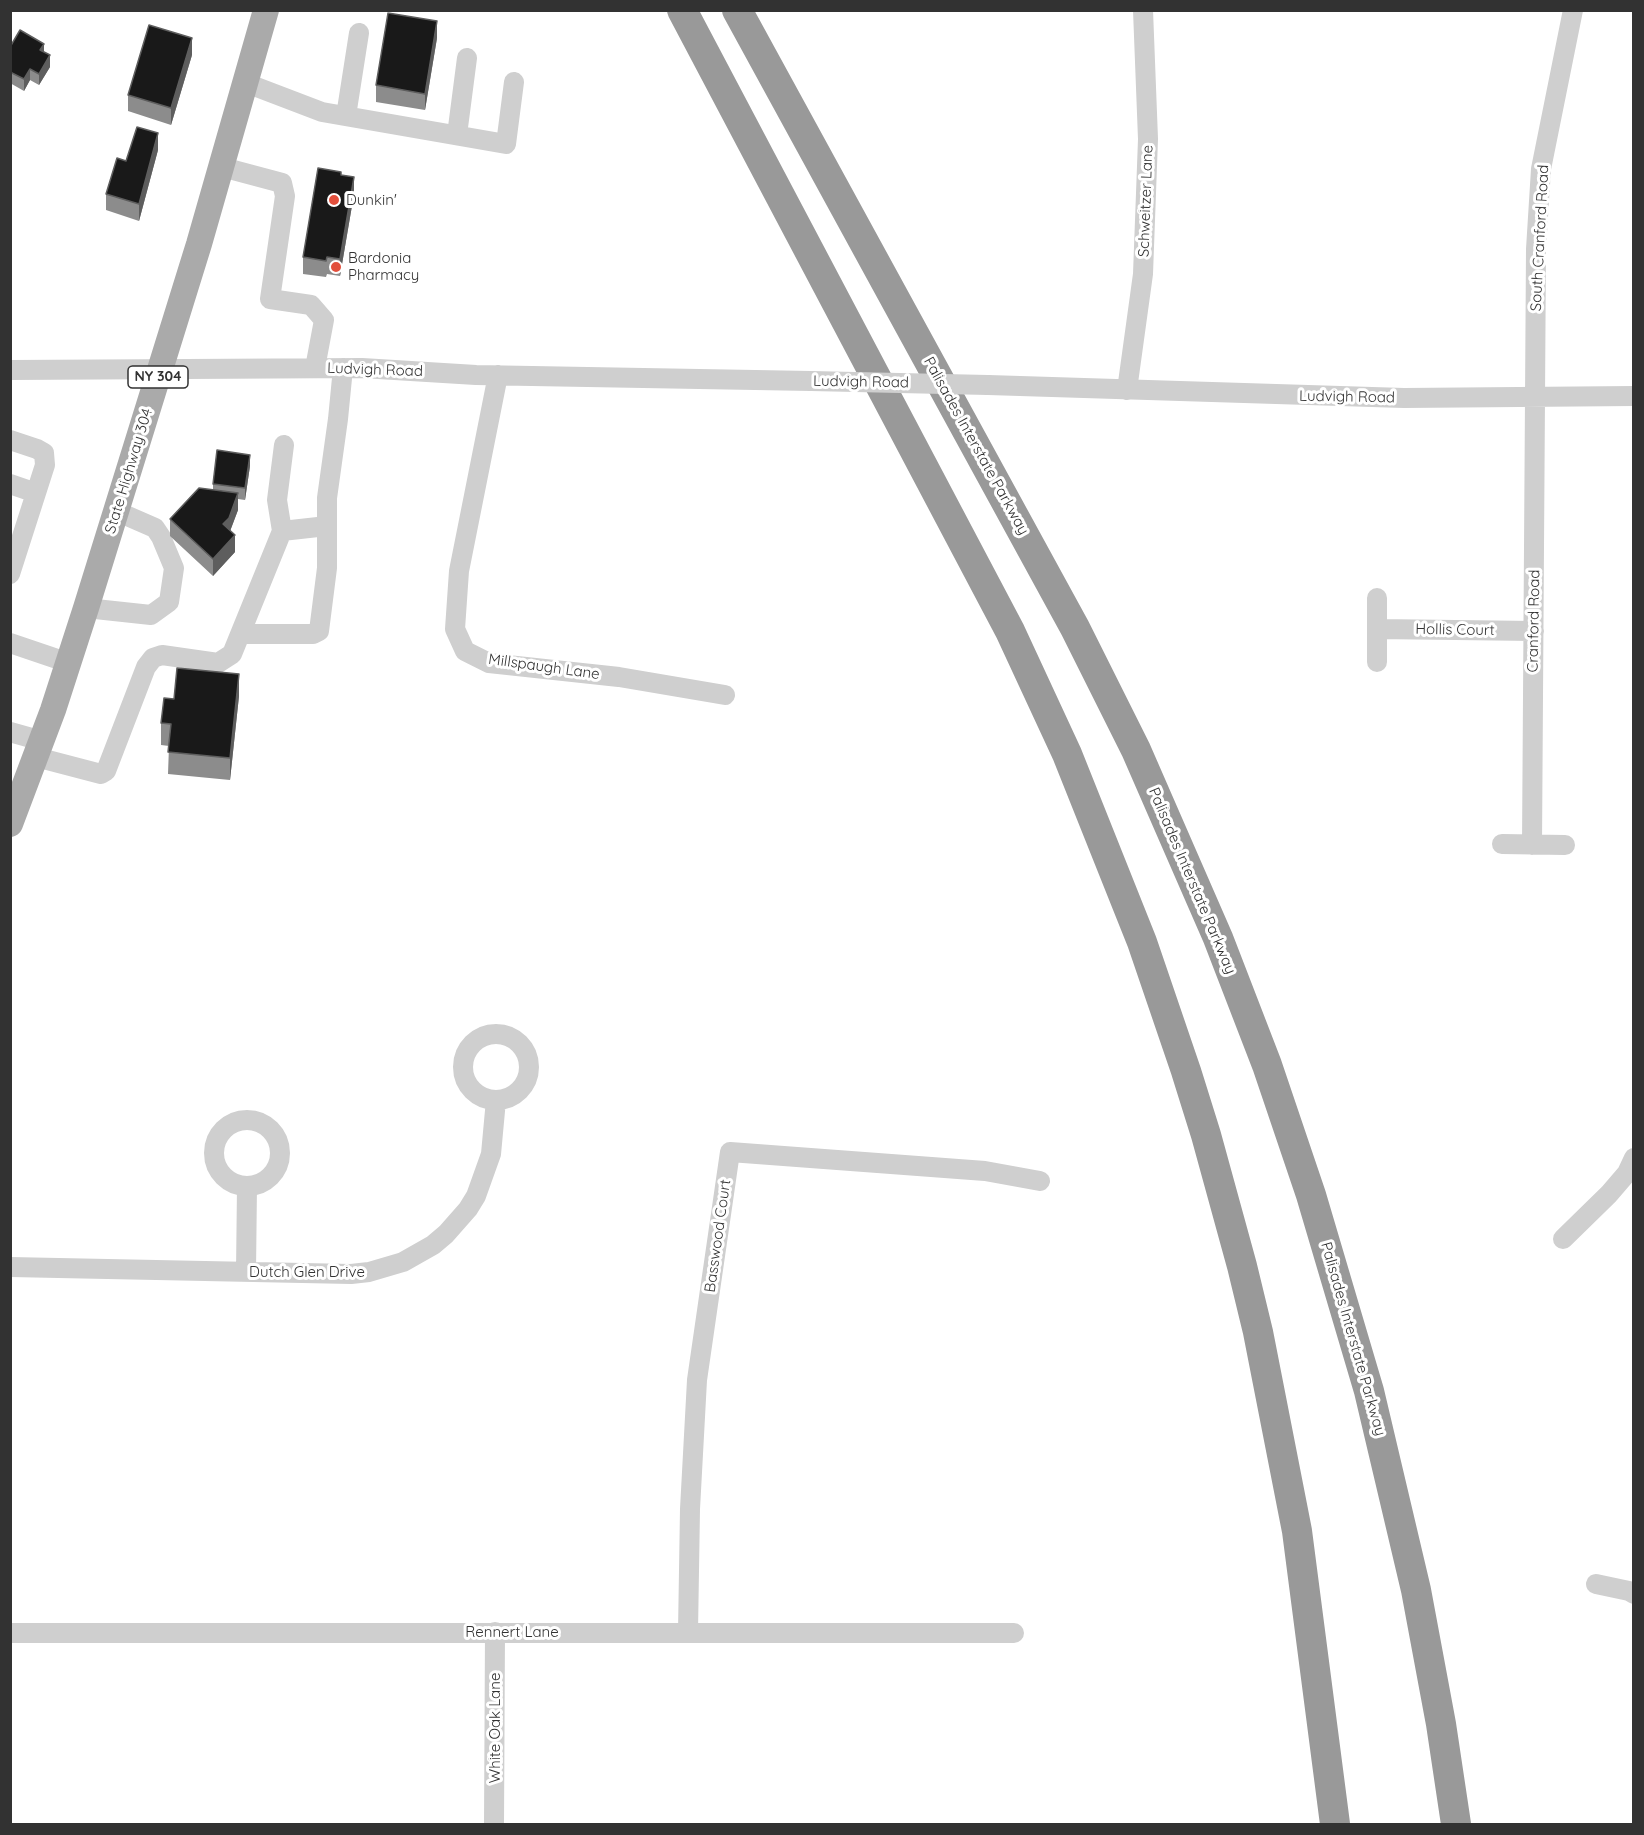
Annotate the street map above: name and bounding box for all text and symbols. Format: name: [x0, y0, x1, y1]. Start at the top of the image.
street label: Schweitzer Lane: [1135, 145, 1157, 257]
street label: South Cranford Road: [1527, 164, 1553, 312]
place label: Dunkin': [346, 191, 397, 209]
marker: Dunkin': [327, 193, 341, 207]
place label: Bardonia Pharmacy: [348, 249, 419, 284]
marker: Bardonia Pharmacy: [329, 260, 343, 274]
street label: Palisades Interstate Parkway: [919, 354, 1033, 538]
street label: Ludvigh Road: [327, 359, 423, 381]
road number: NY 304: [128, 366, 188, 388]
street label: Ludvigh Road: [813, 372, 909, 392]
street label: Ludvigh Road: [1299, 387, 1395, 407]
street label: State Highway 304: [101, 406, 157, 536]
street label: Cranford Road: [1524, 569, 1544, 673]
street label: Hollis Court: [1415, 620, 1495, 640]
street label: Millspaugh Lane: [487, 650, 601, 684]
street label: Palisades Interstate Parkway: [1144, 785, 1240, 977]
street label: Basswood Court: [701, 1178, 735, 1294]
street label: Palisades Interstate Parkway: [1317, 1240, 1389, 1438]
street label: Dutch Glen Drive: [249, 1263, 365, 1281]
street label: Rennert Lane: [465, 1623, 559, 1641]
street label: White Oak Lane: [486, 1673, 504, 1783]

